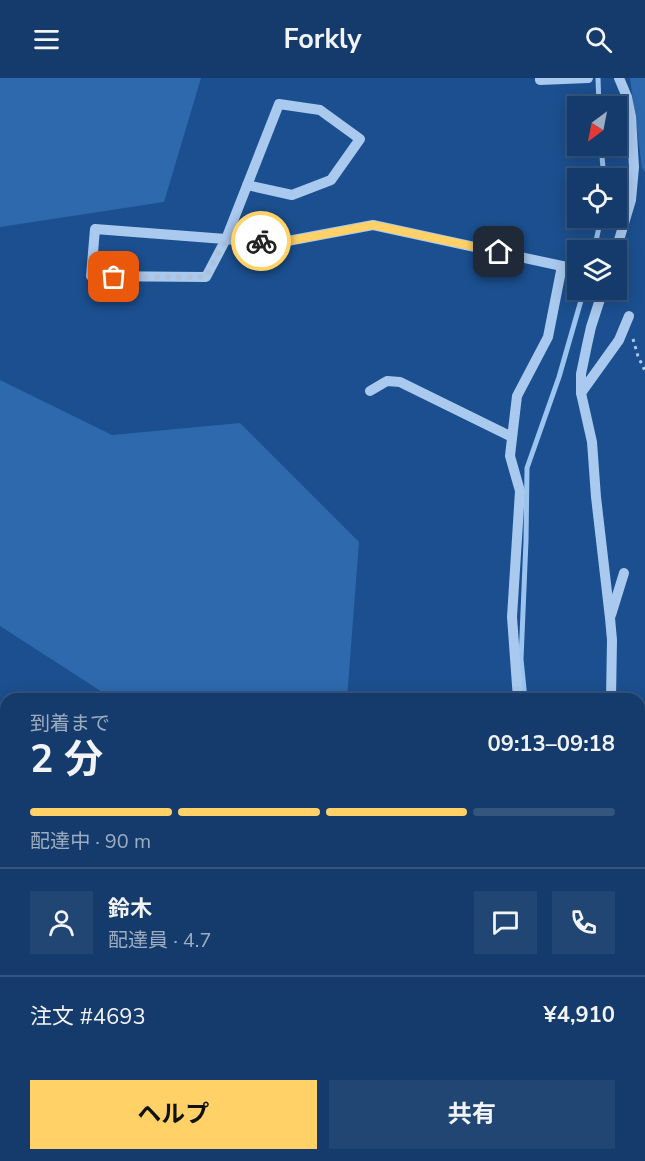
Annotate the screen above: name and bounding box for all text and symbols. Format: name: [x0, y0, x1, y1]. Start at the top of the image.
text: Forkly: [284, 21, 361, 58]
icon: menu: [30, 23, 63, 56]
icon: search: [582, 23, 615, 56]
north arrow: [567, 96, 627, 156]
map controls: [567, 96, 627, 300]
button: locate: [567, 168, 627, 228]
courier: [231, 211, 291, 271]
icon: bike: [245, 225, 278, 258]
pin: [473, 226, 524, 277]
icon: home: [482, 235, 515, 268]
button: layers: [567, 240, 627, 300]
pin: [88, 251, 139, 302]
icon: bag: [97, 260, 130, 293]
text: 到着まで: [30, 710, 110, 737]
text: 09:13–09:18: [487, 729, 615, 759]
text: 2 分: [30, 733, 103, 786]
text: 配達中 · 90 m: [30, 828, 151, 855]
button: person: [30, 891, 93, 954]
button: chat: [474, 891, 537, 954]
button: phone: [552, 891, 615, 954]
text: 鈴木: [108, 894, 152, 924]
text: 配達員 · 4.7: [108, 927, 211, 954]
text: ¥4,910: [544, 1000, 615, 1030]
text: 注文 #4693: [30, 1002, 146, 1032]
button: ヘルプ: [30, 1080, 317, 1149]
button: 共有: [329, 1080, 615, 1149]

